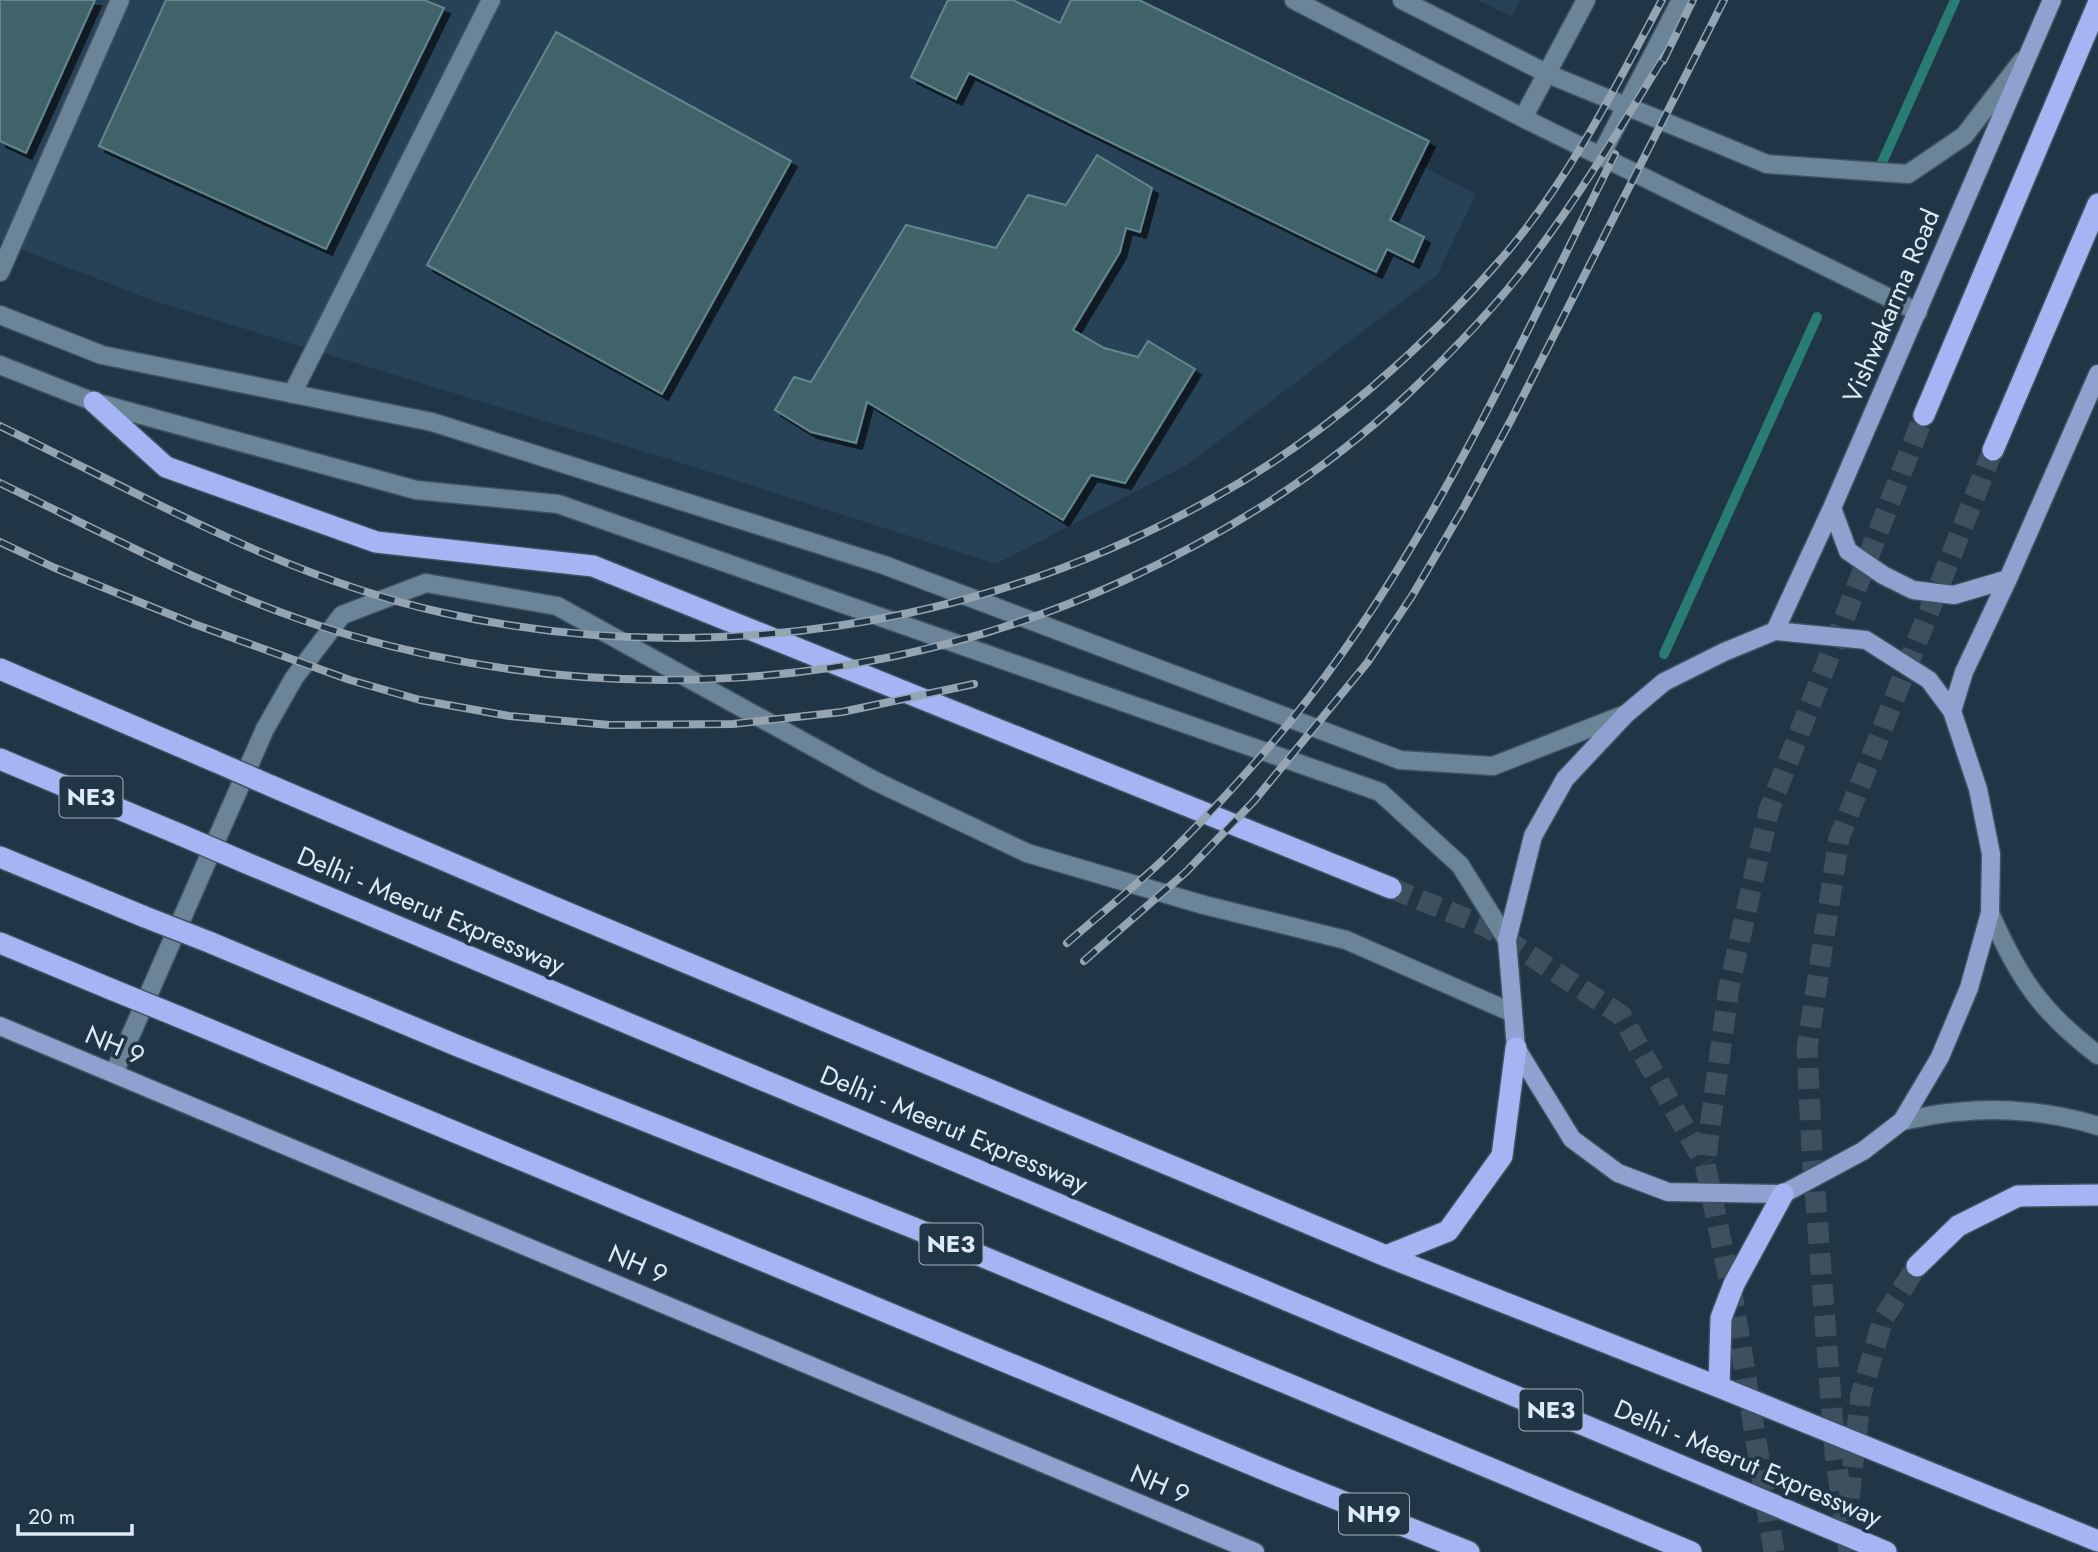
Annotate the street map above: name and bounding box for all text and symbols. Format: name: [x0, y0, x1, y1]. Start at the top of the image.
street label: Vishwakarma Road: [1833, 203, 1949, 409]
road number: NE3: [60, 776, 122, 818]
street label: Delhi - Meerut Expressway: [291, 836, 571, 984]
street label: NH 9: [79, 1015, 151, 1075]
street label: Delhi - Meerut Expressway: [814, 1055, 1094, 1203]
road number: NE3: [920, 1224, 982, 1264]
street label: NH 9: [602, 1234, 674, 1294]
street label: Delhi - Meerut Expressway: [1608, 1389, 1888, 1537]
road number: NE3: [1520, 1390, 1582, 1430]
street label: NH 9: [1124, 1454, 1196, 1514]
scale bar: [18, 1492, 131, 1536]
road number: NH9: [1339, 1494, 1409, 1534]
text: 20 m: [28, 1502, 75, 1532]

